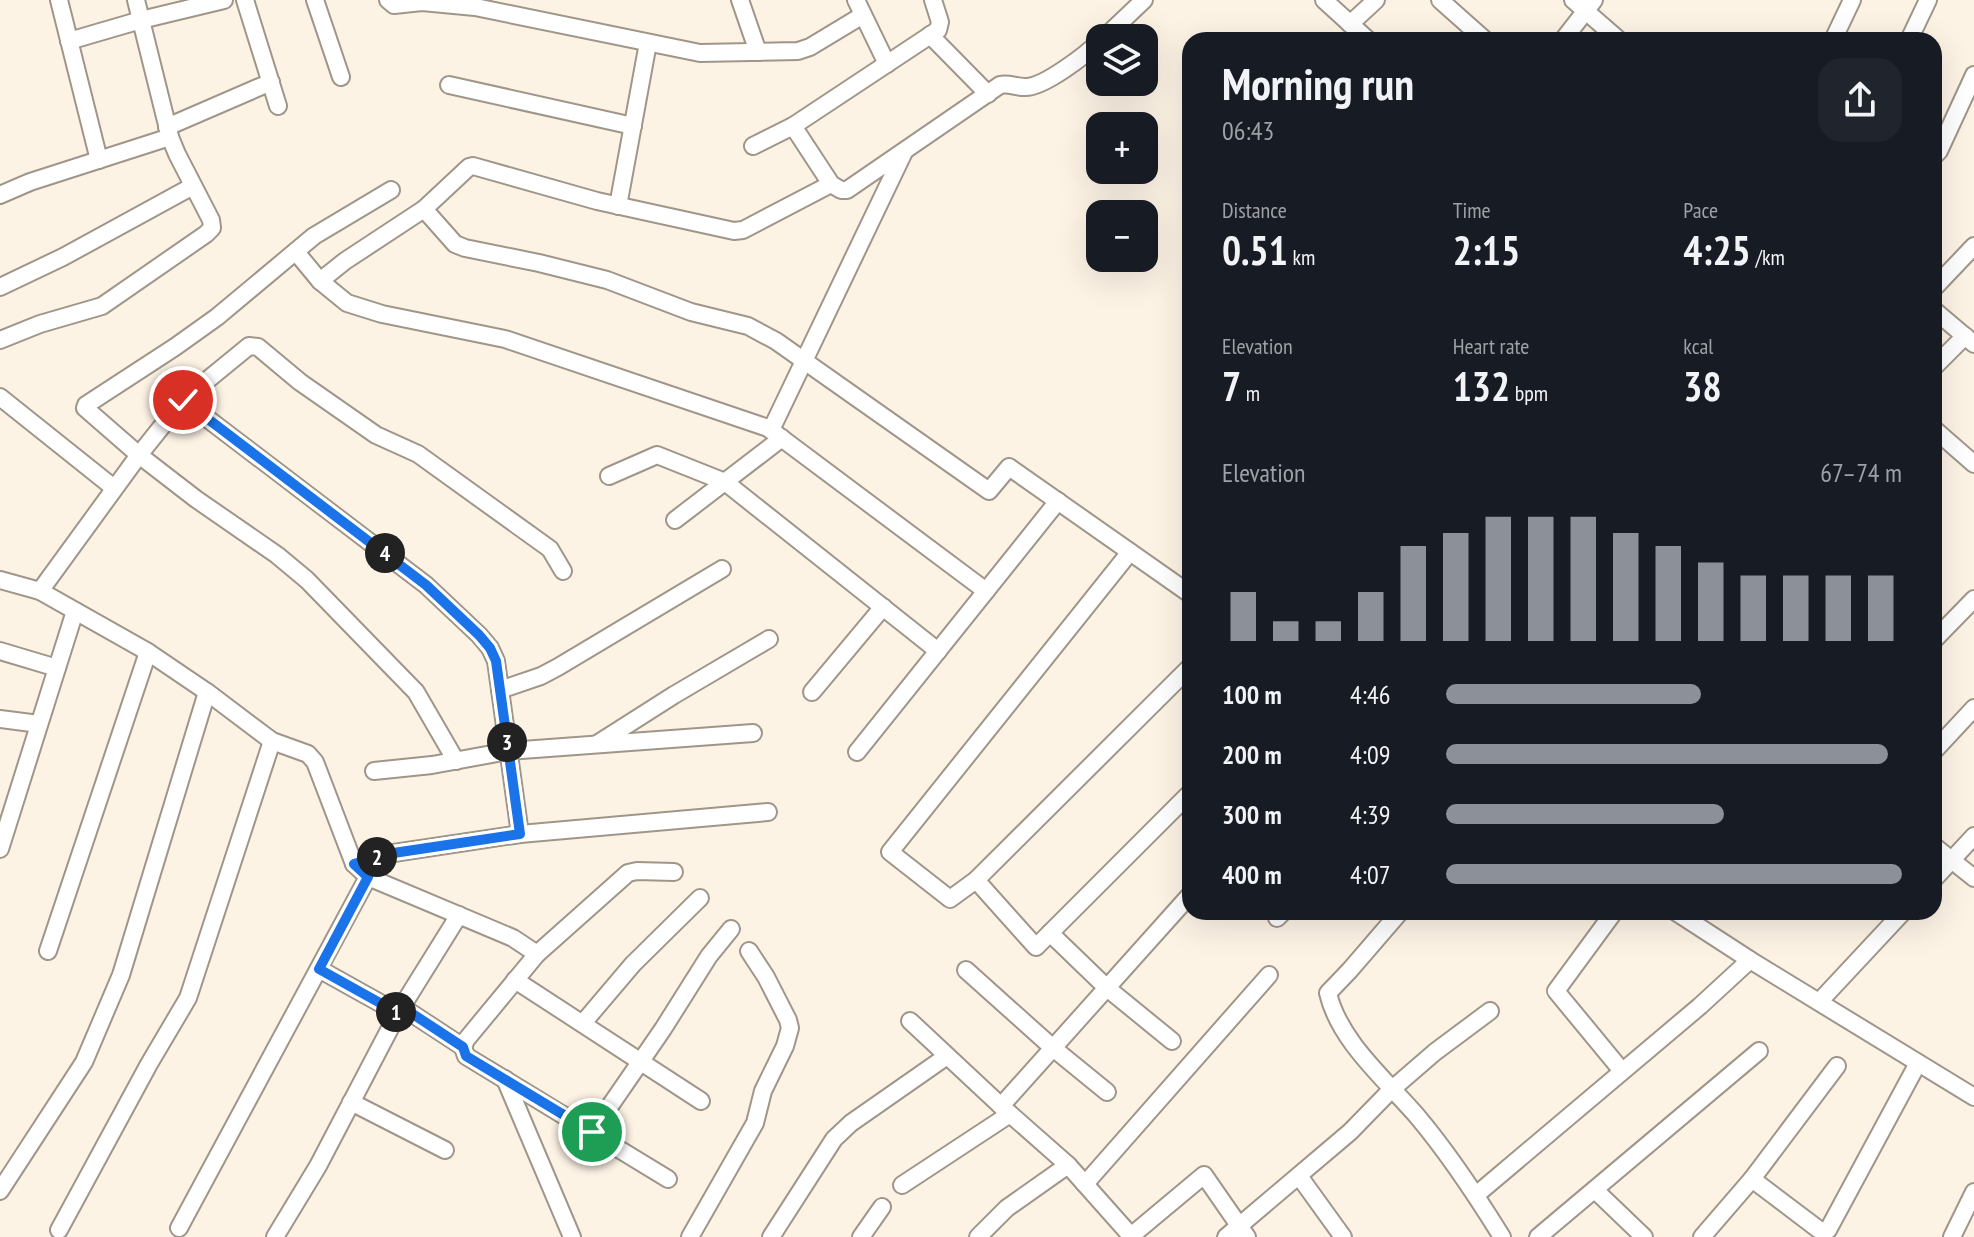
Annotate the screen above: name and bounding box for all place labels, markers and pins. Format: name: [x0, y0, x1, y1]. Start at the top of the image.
pin: [149, 366, 217, 434]
pin: 4: [365, 533, 405, 573]
pin: 3: [487, 722, 527, 762]
pin: 2: [357, 837, 397, 877]
pin: 1: [376, 992, 416, 1032]
pin: [558, 1098, 626, 1166]

